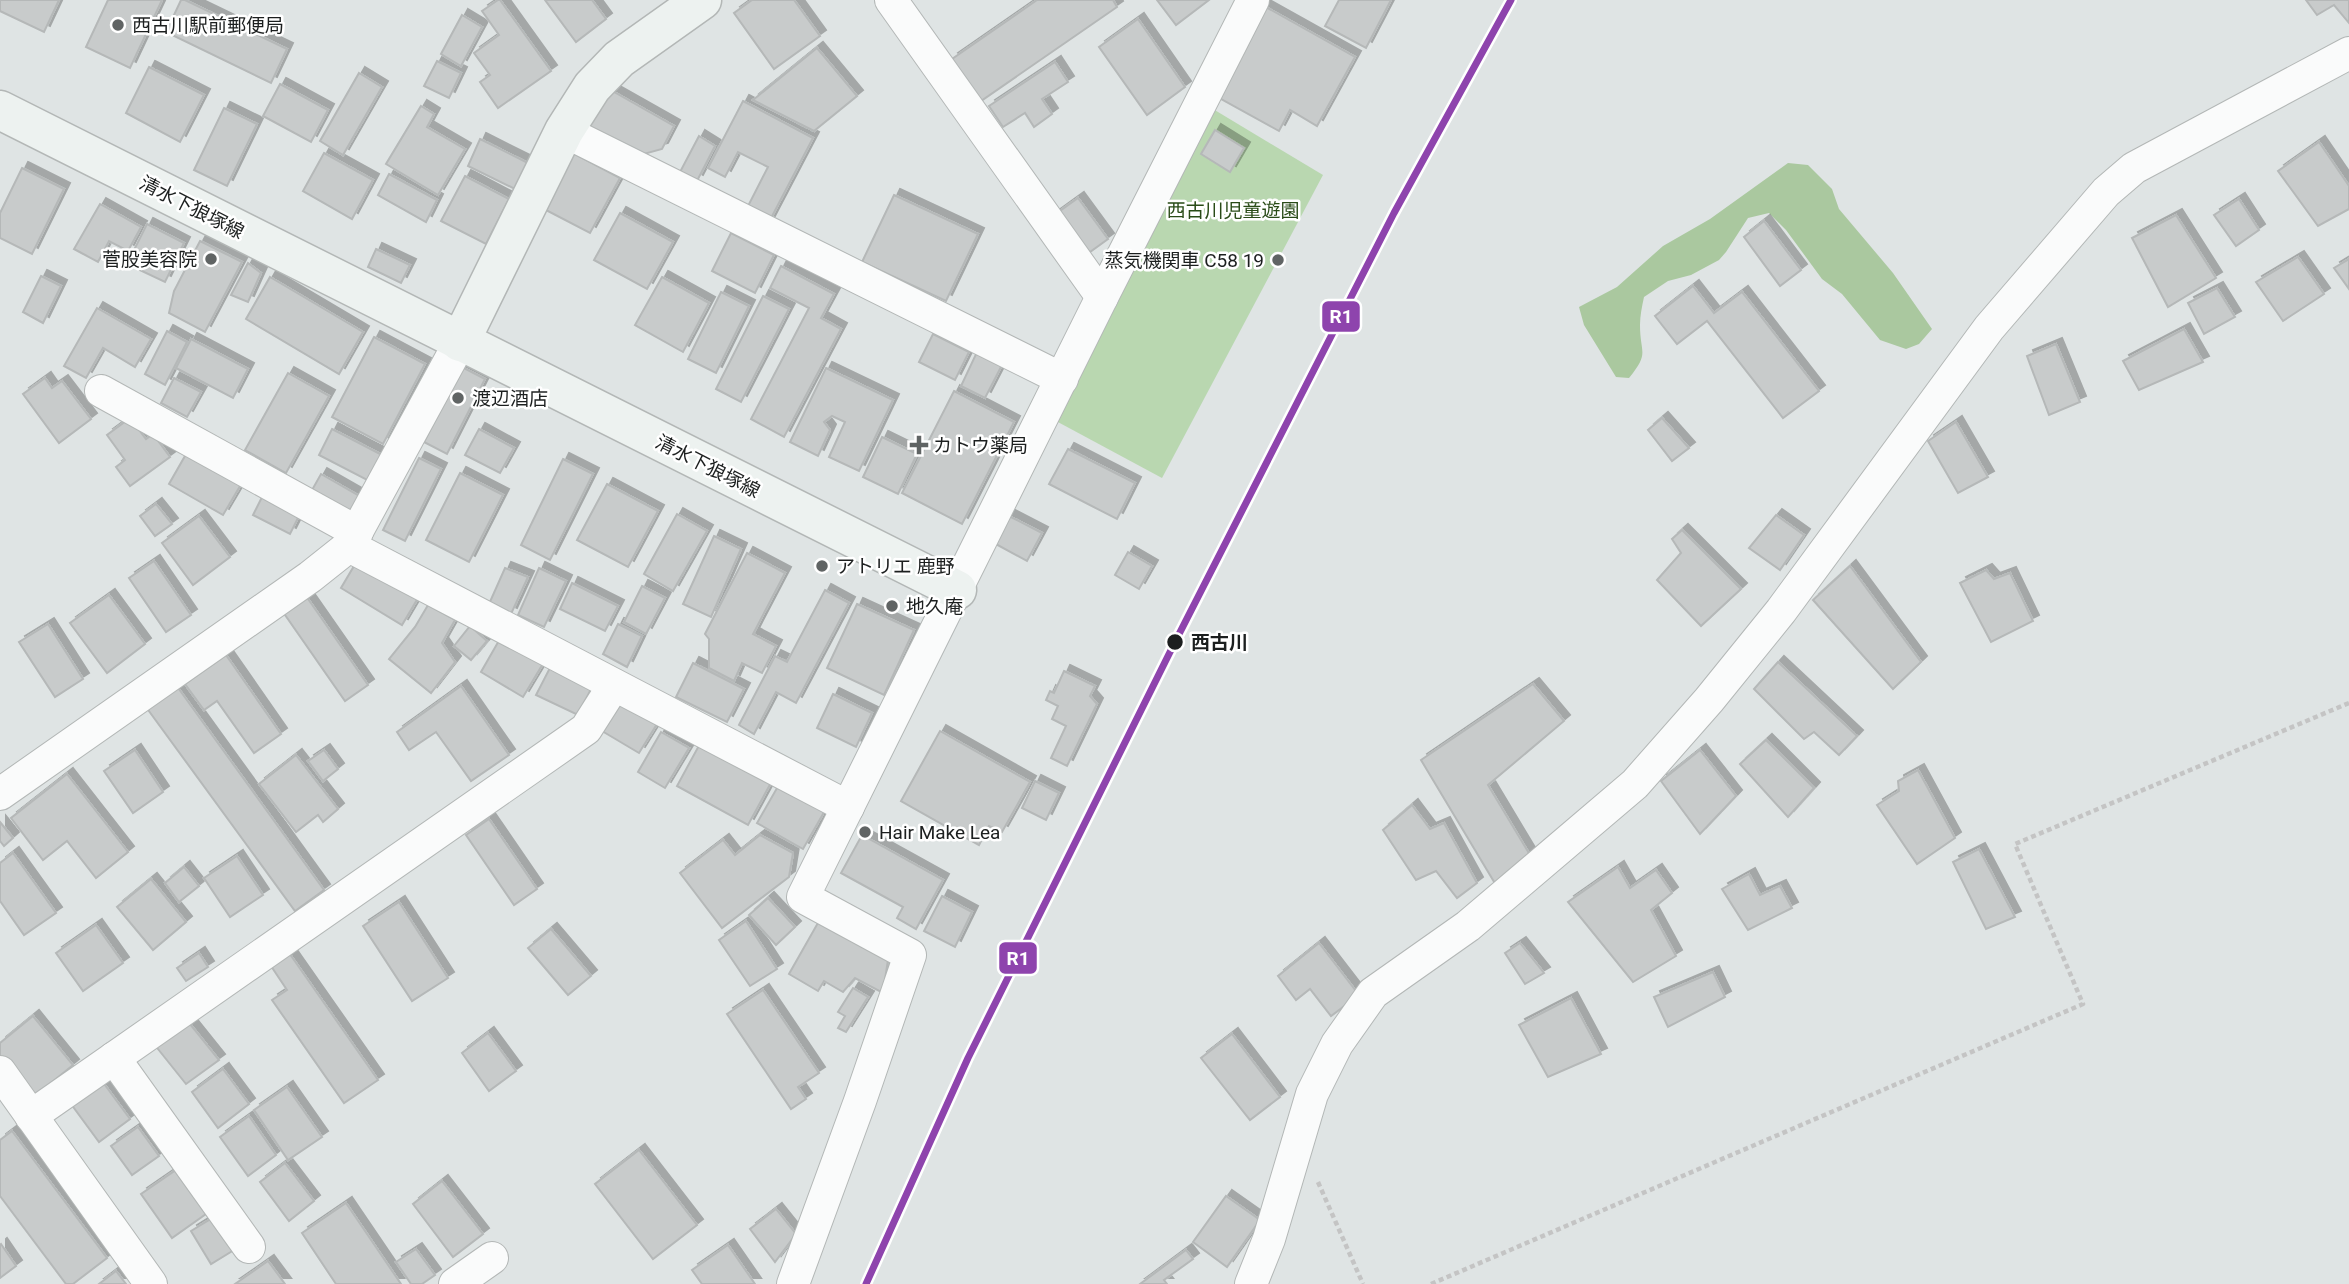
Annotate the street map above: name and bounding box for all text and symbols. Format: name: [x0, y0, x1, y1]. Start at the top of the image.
place label: 西古川駅前郵便局: [132, 14, 284, 37]
marker: 西古川駅前郵便局: [110, 17, 126, 33]
street label: 清水下狼塚線: [136, 171, 248, 244]
park label: 西古川児童遊園: [1166, 199, 1300, 222]
place label: 菅股美容院: [102, 248, 197, 271]
place label: 蒸気機関車 C58 19: [1104, 249, 1264, 272]
marker: 菅股美容院: [203, 251, 219, 267]
marker: 蒸気機関車 C58 19: [1270, 252, 1286, 268]
line badge: R1: [1321, 300, 1361, 333]
text: R1: [1329, 305, 1353, 328]
place label: 渡辺酒店: [472, 387, 548, 410]
marker: 渡辺酒店: [450, 390, 466, 406]
street label: 清水下狼塚線: [652, 430, 764, 503]
place label: カトウ薬局: [933, 434, 1028, 457]
marker: カトウ薬局: [911, 437, 927, 453]
place label: アトリエ 鹿野: [836, 555, 955, 578]
marker: アトリエ 鹿野: [814, 558, 830, 574]
place label: 地久庵: [906, 595, 963, 618]
marker: 地久庵: [884, 598, 900, 614]
place label: 西古川: [1191, 631, 1248, 654]
marker: 西古川: [1165, 632, 1185, 652]
place label: Hair Make Lea: [879, 821, 1000, 844]
marker: Hair Make Lea: [857, 824, 873, 840]
line badge: R1: [998, 941, 1038, 975]
text: R1: [1006, 947, 1030, 970]

